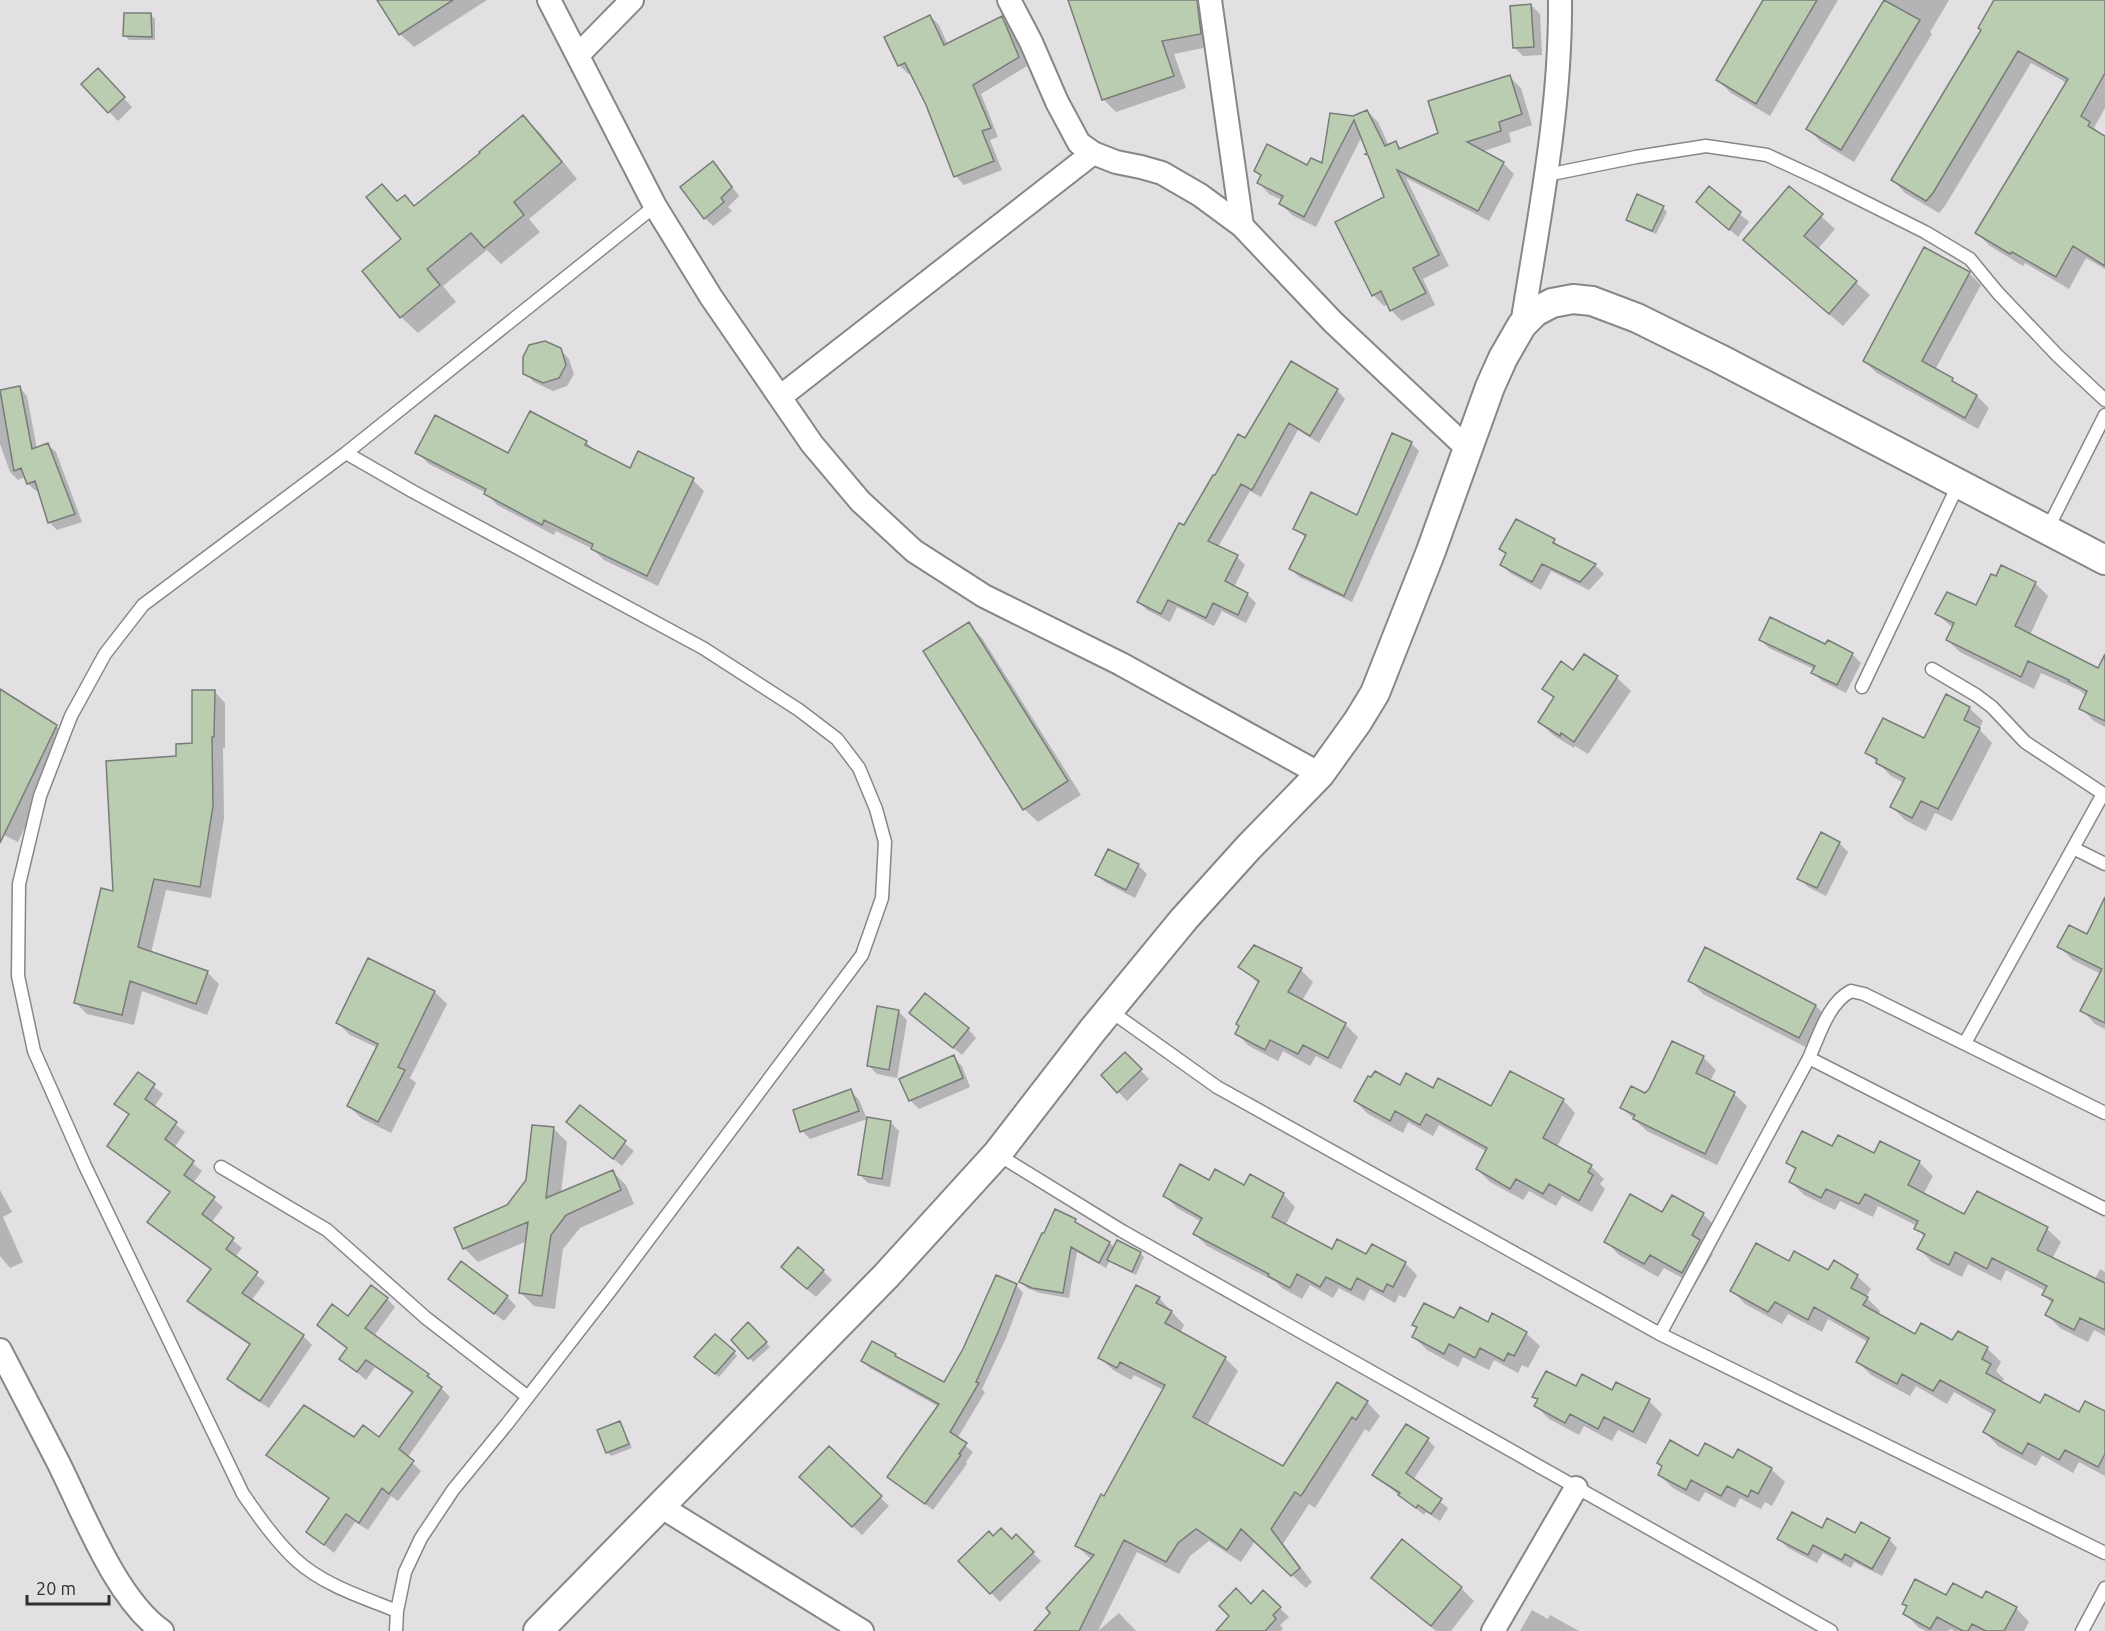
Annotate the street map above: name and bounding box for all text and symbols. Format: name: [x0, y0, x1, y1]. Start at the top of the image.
scale bar: [27, 1568, 110, 1606]
text: 20 m: [36, 1578, 76, 1598]

